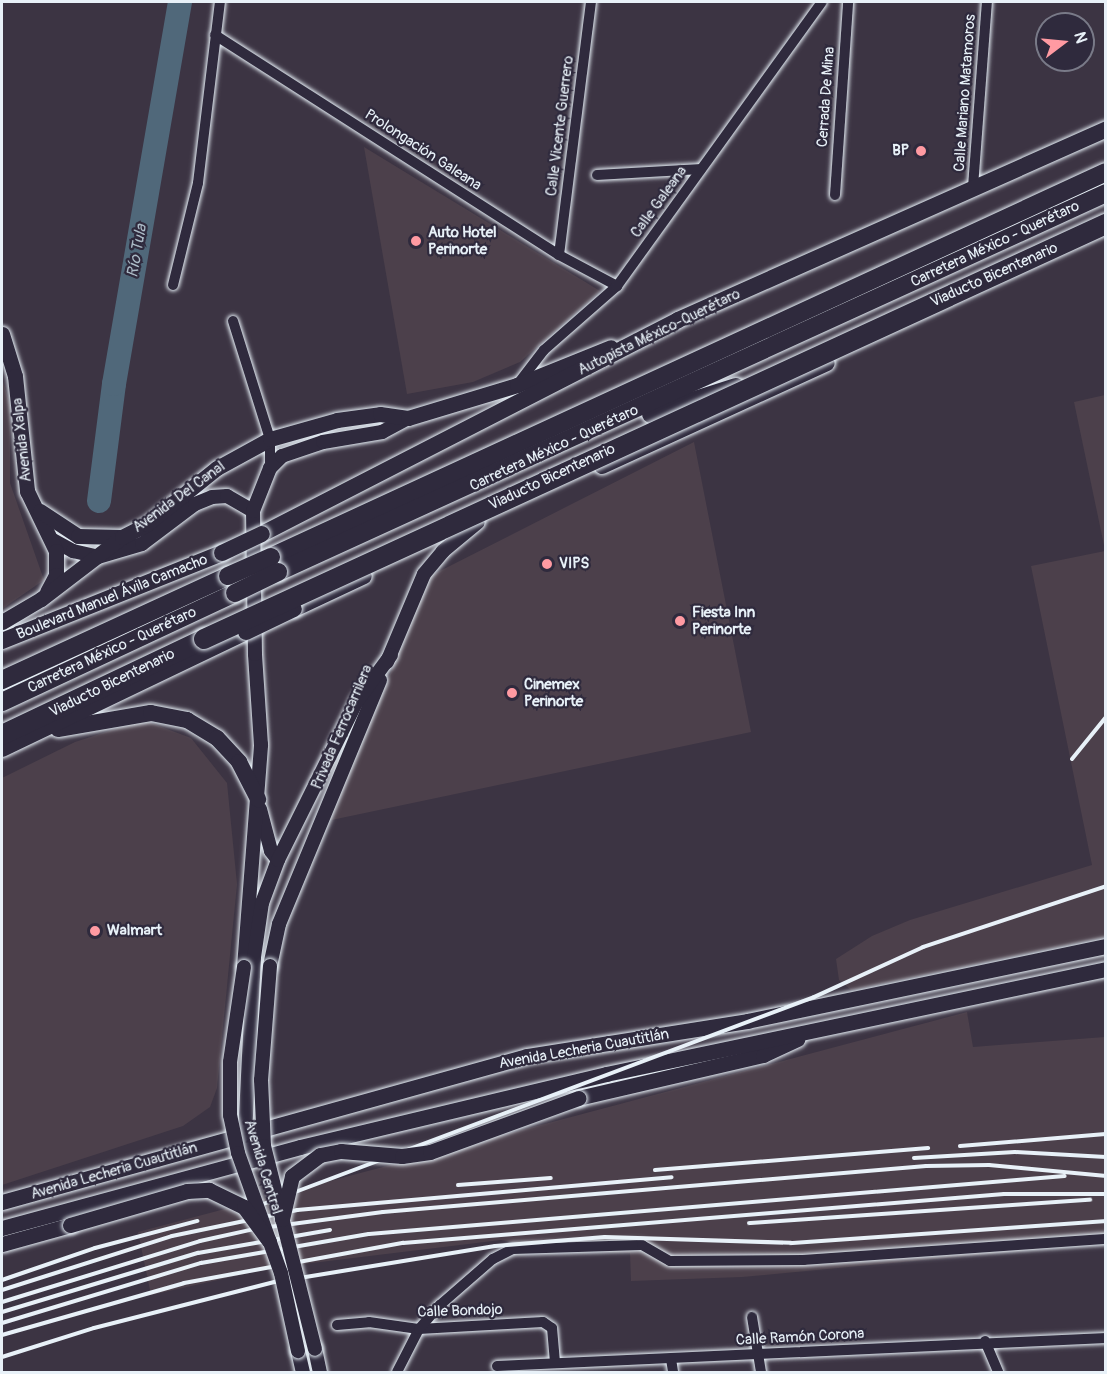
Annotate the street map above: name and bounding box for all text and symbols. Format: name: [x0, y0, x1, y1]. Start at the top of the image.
north arrow: [1035, 12, 1095, 72]
street label: Calle Mariano Matamoros: [951, 14, 979, 172]
text: N: [1069, 30, 1091, 46]
street label: Cerrada De Mina: [814, 46, 838, 148]
street label: Calle Vicente Guerrero: [542, 55, 578, 197]
street label: Prolongación Galeana: [361, 106, 485, 194]
place label: BP: [892, 142, 909, 160]
marker: BP: [914, 144, 928, 158]
street label: Calle Galeana: [627, 163, 691, 241]
street label: Carretera México - Querétaro: [908, 197, 1082, 291]
water label: Río Tula: [123, 223, 151, 279]
place label: Auto Hotel Perinorte: [428, 223, 497, 258]
marker: Auto Hotel Perinorte: [409, 234, 423, 248]
street label: Viaducto Bicentenario: [928, 239, 1060, 311]
street label: Autopista México-Querétaro: [575, 285, 743, 379]
street label: Avenida Xalpa: [9, 397, 35, 483]
street label: Carretera México - Querétaro: [467, 401, 641, 495]
street label: Viaducto Bicentenario: [486, 440, 618, 514]
street label: Avenida Del Canal: [129, 457, 229, 537]
street label: Boulevard Manuel Ávila Camacho: [14, 550, 210, 644]
place label: VIPS: [559, 555, 589, 573]
marker: VIPS: [540, 557, 554, 571]
street label: Carretera México - Querétaro: [25, 603, 199, 697]
place label: Fiesta Inn Perinorte: [692, 603, 755, 638]
marker: Fiesta Inn Perinorte: [673, 614, 687, 628]
street label: Viaducto Bicentenario: [46, 645, 178, 721]
street label: Privada Ferrocarrilera: [308, 662, 376, 792]
place label: Cinemex Perinorte: [524, 675, 583, 710]
marker: Cinemex Perinorte: [505, 686, 519, 700]
place label: Walmart: [107, 922, 162, 940]
marker: Walmart: [88, 924, 102, 938]
street label: Avenida Lecheria Cuautitlán: [498, 1025, 670, 1073]
street label: Avenida Central: [240, 1117, 286, 1217]
street label: Avenida Lecheria Cuautitlán: [29, 1139, 199, 1203]
street label: Calle Bondojo: [417, 1301, 503, 1321]
street label: Calle Ramón Corona: [735, 1325, 865, 1349]

